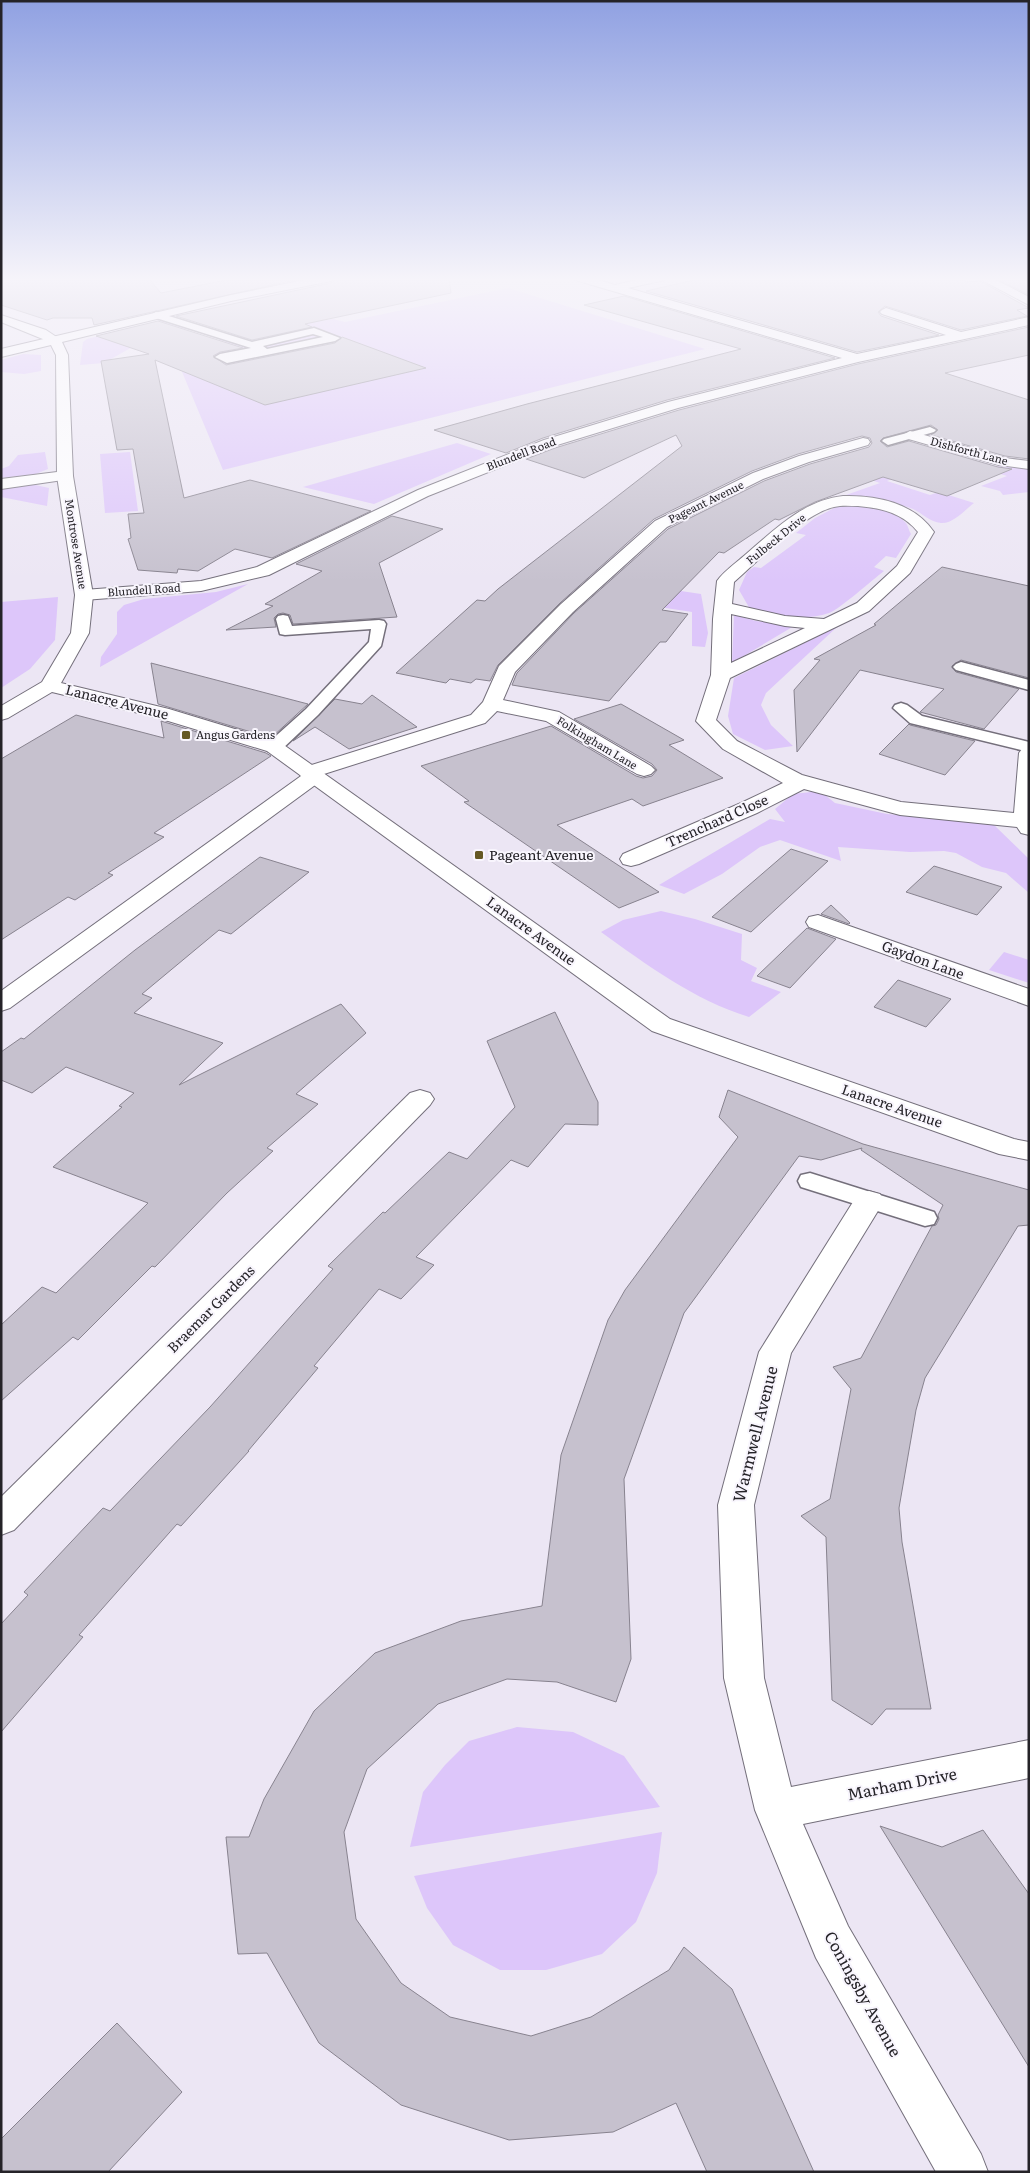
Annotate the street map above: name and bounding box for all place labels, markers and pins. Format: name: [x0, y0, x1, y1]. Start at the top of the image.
place label: Angus Gardens: [196, 726, 275, 742]
marker: Angus Gardens: [180, 729, 192, 741]
place label: Pageant Avenue: [489, 844, 594, 864]
marker: Pageant Avenue: [473, 849, 485, 861]

